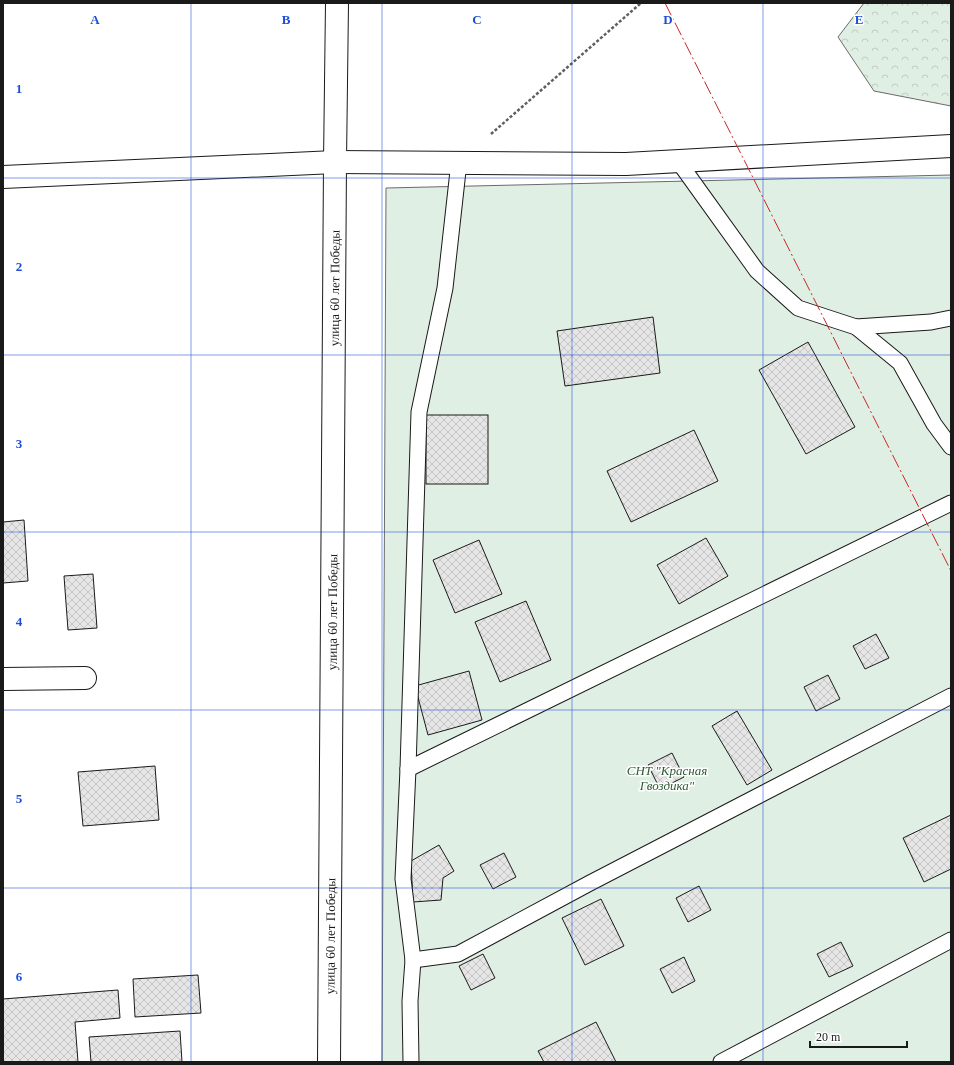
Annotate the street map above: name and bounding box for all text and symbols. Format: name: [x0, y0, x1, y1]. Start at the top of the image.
text: A: [90, 12, 100, 27]
text: B: [282, 12, 291, 27]
text: C: [472, 12, 482, 27]
text: D: [663, 12, 673, 27]
text: E: [855, 12, 863, 27]
text: 1: [16, 81, 22, 96]
street label: улица 60 лет Победы: [326, 230, 342, 346]
text: 2: [16, 259, 22, 274]
text: 3: [16, 436, 23, 451]
street label: улица 60 лет Победы: [324, 554, 340, 670]
text: 4: [16, 614, 23, 629]
park label: СНТ "Красная Гвоздика": [627, 763, 707, 793]
text: 5: [16, 791, 23, 806]
street label: улица 60 лет Победы: [322, 878, 338, 994]
text: 6: [16, 969, 23, 984]
scale bar: [810, 1023, 907, 1049]
text: 20 m: [816, 1030, 841, 1044]

